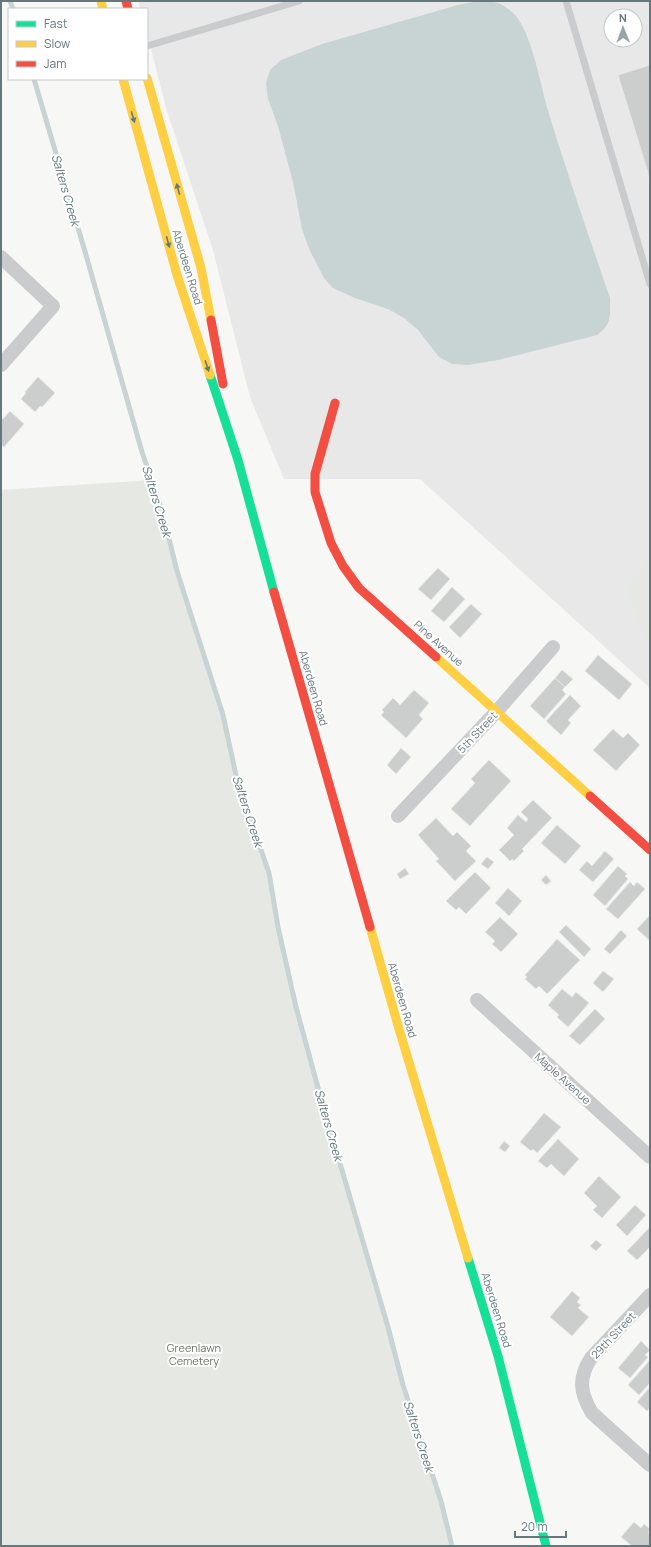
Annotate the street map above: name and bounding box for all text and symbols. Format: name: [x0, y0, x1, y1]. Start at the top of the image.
legend: [8, 8, 148, 80]
north arrow: [603, 8, 643, 48]
text: N: [619, 10, 627, 25]
text: Fast: [44, 15, 68, 32]
text: Slow: [44, 35, 70, 52]
text: Jam: [44, 55, 66, 72]
one-way arrow: [130, 111, 136, 123]
water label: Salters Creek: [48, 152, 85, 230]
one-way arrow: [175, 183, 181, 195]
street label: Aberdeen Road: [169, 228, 207, 306]
one-way arrow: [165, 236, 171, 248]
one-way arrow: [204, 360, 210, 372]
water label: Salters Creek: [138, 463, 177, 541]
street label: Pine Avenue: [411, 617, 467, 670]
street label: Aberdeen Road: [296, 649, 332, 727]
street label: 5th Street: [454, 708, 500, 756]
water label: Salters Creek: [228, 773, 268, 851]
street label: Aberdeen Road: [385, 961, 421, 1039]
street label: Maple Avenue: [532, 1049, 595, 1108]
water label: Salters Creek: [311, 1087, 348, 1165]
street label: Aberdeen Road: [478, 1271, 516, 1349]
street label: 29th Street: [588, 1308, 638, 1362]
park label: Greenlawn Cemetery: [167, 1340, 221, 1368]
water label: Salters Creek: [399, 1398, 439, 1476]
scale bar: [515, 1513, 566, 1539]
text: 20 m: [521, 1518, 548, 1535]

